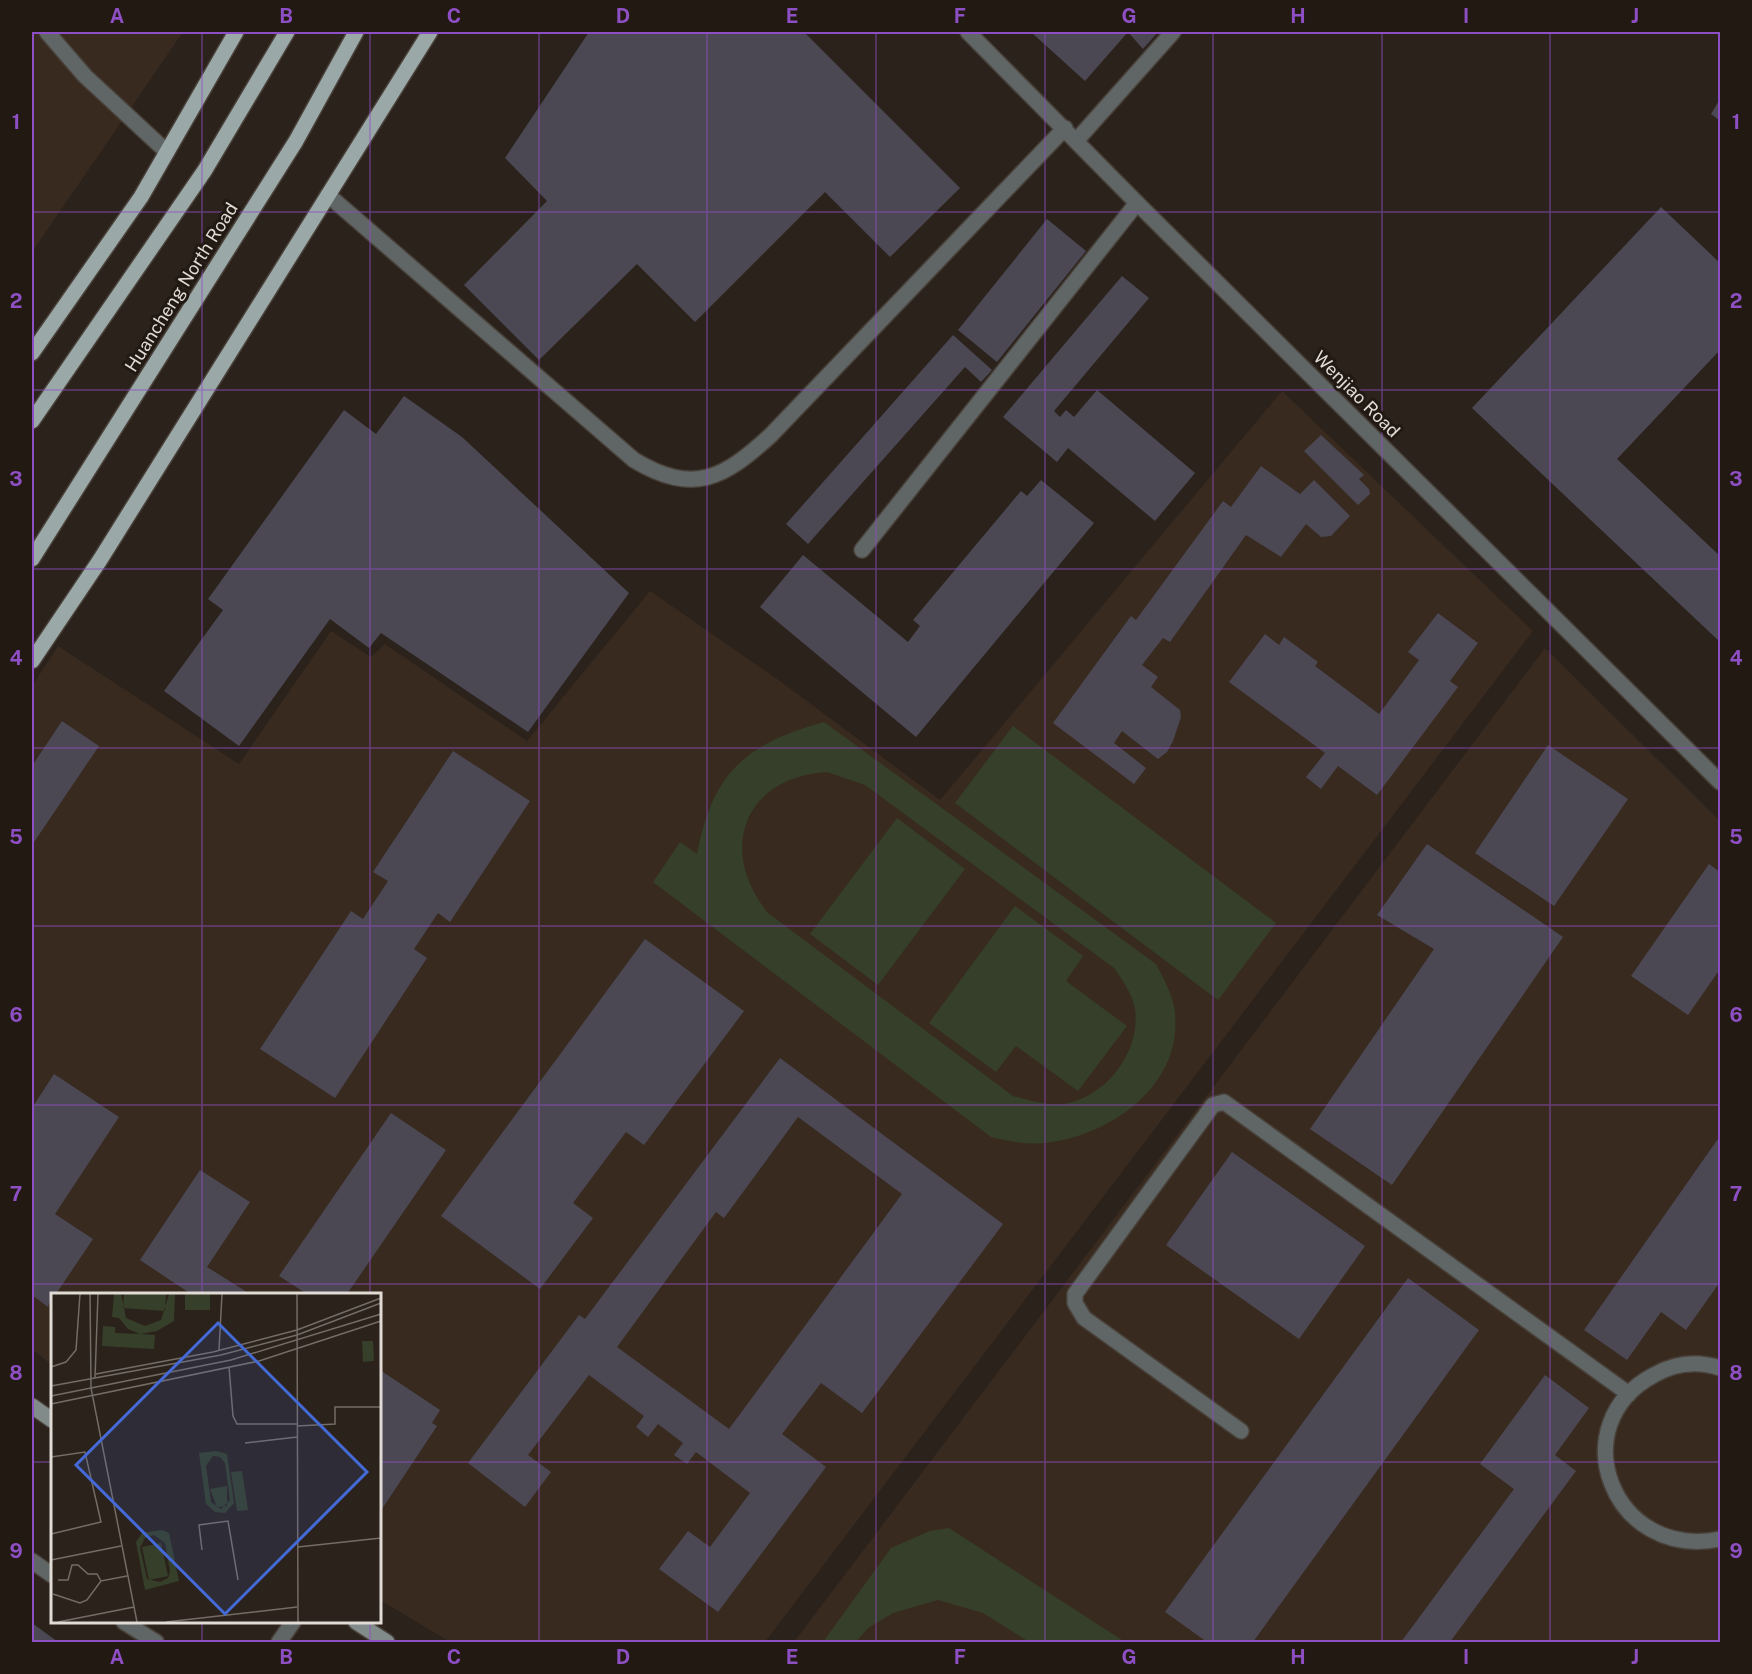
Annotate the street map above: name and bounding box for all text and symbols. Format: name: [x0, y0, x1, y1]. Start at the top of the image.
text: A: [110, 4, 124, 28]
text: B: [279, 4, 293, 28]
text: C: [447, 4, 461, 28]
text: D: [616, 4, 630, 28]
text: E: [786, 4, 798, 28]
text: F: [954, 4, 966, 28]
text: G: [1121, 4, 1137, 28]
text: H: [1290, 4, 1306, 28]
text: I: [1463, 4, 1469, 28]
text: J: [1631, 4, 1639, 28]
text: 1: [12, 110, 20, 134]
text: 1: [1732, 110, 1740, 134]
street label: Huancheng North Road: [120, 199, 242, 375]
text: 2: [10, 289, 22, 313]
text: 2: [1730, 289, 1742, 313]
street label: Wenjiao Road: [1310, 347, 1404, 441]
text: 3: [9, 467, 23, 491]
text: 3: [1729, 467, 1743, 491]
text: 4: [9, 646, 23, 670]
text: 4: [1729, 646, 1743, 670]
text: 5: [9, 825, 23, 849]
text: 5: [1729, 825, 1743, 849]
text: 6: [9, 1003, 23, 1027]
text: 6: [1729, 1003, 1743, 1027]
text: 7: [10, 1182, 22, 1206]
text: 7: [1730, 1182, 1742, 1206]
inset map: [51, 1293, 381, 1623]
text: 8: [9, 1361, 23, 1385]
text: 8: [1729, 1361, 1743, 1385]
text: 9: [9, 1539, 23, 1563]
text: 9: [1729, 1539, 1743, 1563]
text: A: [110, 1645, 124, 1669]
text: B: [279, 1645, 293, 1669]
text: C: [447, 1645, 461, 1669]
text: D: [616, 1645, 630, 1669]
text: E: [786, 1645, 798, 1669]
text: F: [954, 1645, 966, 1669]
text: G: [1121, 1645, 1137, 1669]
text: H: [1290, 1645, 1306, 1669]
text: I: [1463, 1645, 1469, 1669]
text: J: [1631, 1645, 1639, 1669]

